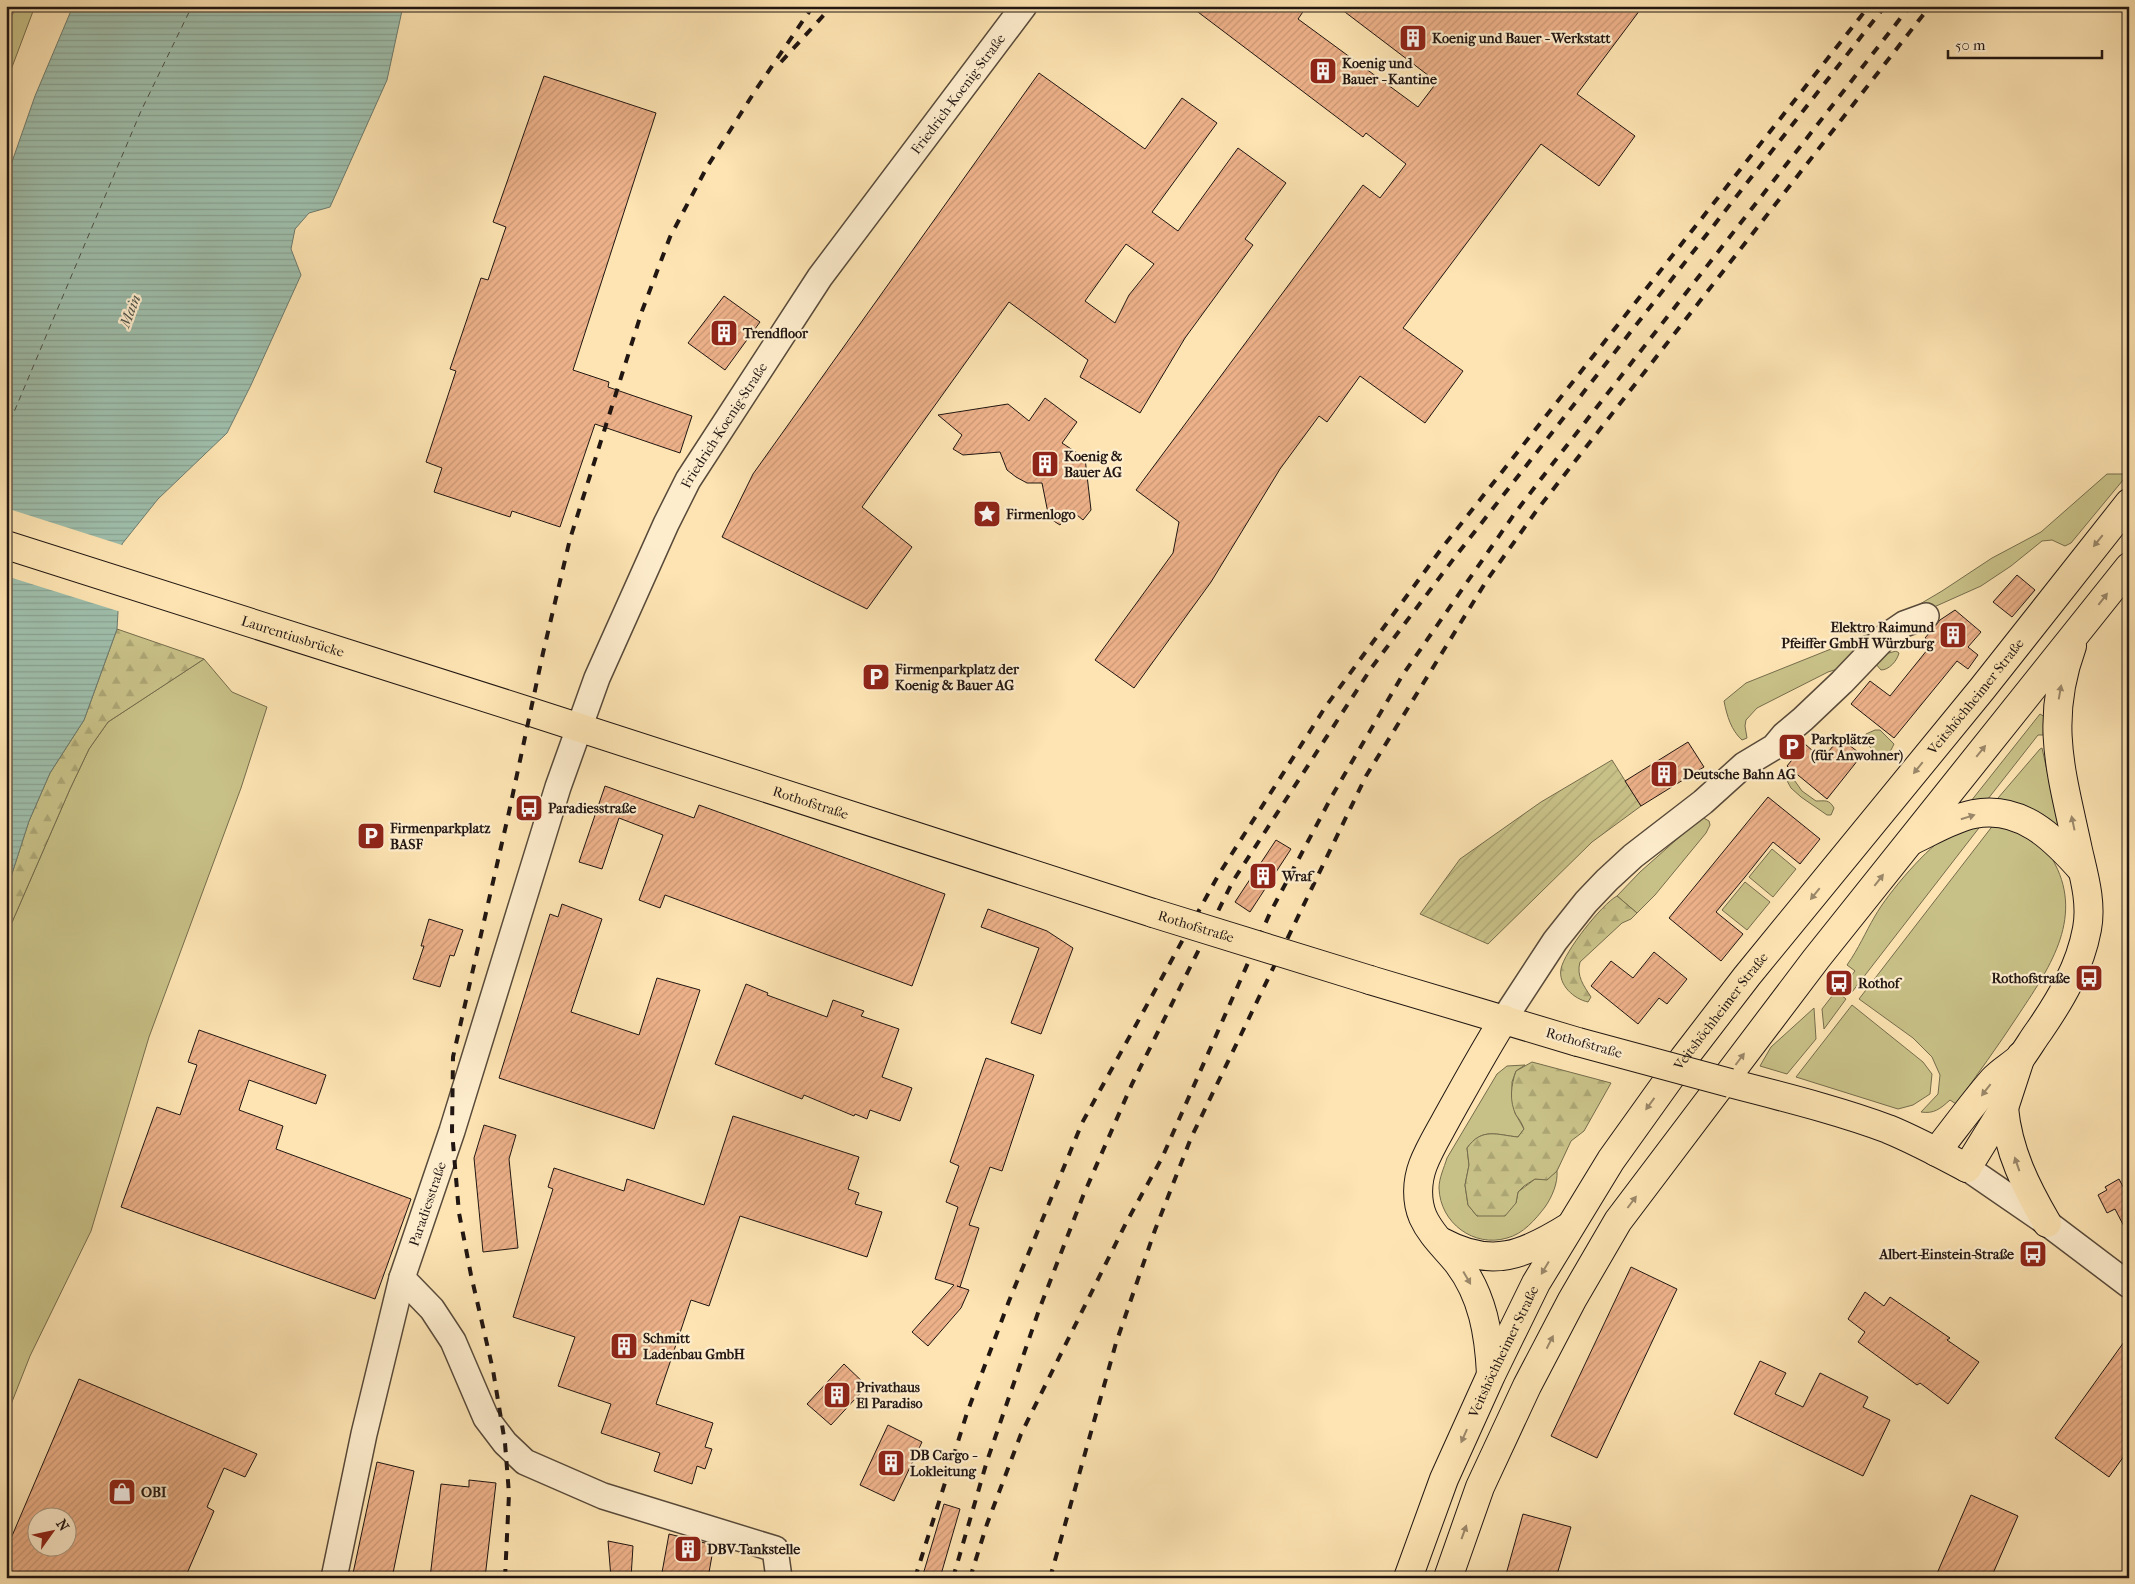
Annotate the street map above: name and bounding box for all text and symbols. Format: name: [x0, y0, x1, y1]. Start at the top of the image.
building icon: Koenig und Bauer - Werkstatt: [1398, 23, 1428, 53]
scale bar: [1948, 28, 2101, 60]
street label: Friedrich-Koenig-Straße: [907, 30, 1009, 157]
place label: Koenig und Bauer - Werkstatt: [1432, 30, 1612, 47]
text: 50 m: [1955, 36, 1986, 54]
place label: Koenig und Bauer - Kantine: [1342, 55, 1437, 88]
building icon: Koenig und Bauer - Kantine: [1308, 56, 1338, 86]
water label: Main: [115, 292, 144, 331]
building icon: Trendfloor: [709, 318, 739, 348]
place label: Trendfloor: [742, 325, 809, 342]
street label: Friedrich-Koenig-Straße: [677, 359, 771, 491]
place label: Koenig & Bauer AG: [1064, 448, 1123, 481]
building icon: Koenig & Bauer AG: [1030, 449, 1060, 479]
place icon: Firmenlogo: [972, 499, 1002, 529]
place label: Firmenlogo: [1005, 506, 1076, 523]
one-way arrow: [2093, 535, 2104, 548]
one-way arrow: [2098, 592, 2109, 605]
street label: Laurentiusbrücke: [239, 612, 346, 661]
place label: Elektro Raimund Pfeiffer GmbH Würzburg: [1781, 619, 1935, 652]
building icon: Elektro Raimund Pfeiffer GmbH Würzburg: [1938, 620, 1968, 650]
street label: Veitshöchheimer Straße: [1923, 635, 2027, 758]
place label: Firmenparkplatz der Koenig & Bauer AG: [894, 661, 1020, 694]
parking icon: Firmenparkplatz der Koenig & Bauer AG: [861, 662, 891, 692]
one-way arrow: [2056, 683, 2064, 699]
place label: Parkplätze (für Anwohner): [1811, 731, 1903, 764]
parking icon: Parkplätze (für Anwohner): [1777, 732, 1807, 762]
one-way arrow: [1976, 745, 1987, 758]
building icon: Deutsche Bahn AG: [1649, 759, 1679, 789]
one-way arrow: [1912, 761, 1923, 774]
place label: Deutsche Bahn AG: [1683, 766, 1796, 783]
street label: Rothofstraße: [771, 782, 851, 823]
bus stop icon: Paradiesstraße: [514, 793, 544, 823]
place label: Paradiesstraße: [548, 800, 636, 817]
one-way arrow: [1960, 812, 1975, 820]
one-way arrow: [2068, 815, 2076, 831]
place label: Firmenparkplatz BASF: [389, 820, 491, 853]
parking icon: Firmenparkplatz BASF: [356, 821, 386, 851]
building icon: Wraf: [1248, 861, 1278, 891]
place label: Wraf: [1281, 868, 1315, 885]
one-way arrow: [1873, 874, 1884, 887]
one-way arrow: [1809, 887, 1820, 900]
street label: Rothofstraße: [1156, 907, 1236, 946]
street label: Veitshöchheimer Straße: [1669, 949, 1771, 1074]
bus stop icon: Rothofstraße: [2074, 963, 2104, 993]
bus stop icon: Rothof: [1824, 968, 1854, 998]
place label: Rothofstraße: [1991, 970, 2070, 987]
place label: Rothof: [1858, 975, 1903, 992]
street label: Rothofstraße: [1544, 1024, 1624, 1062]
one-way arrow: [1735, 1052, 1745, 1066]
one-way arrow: [1980, 1083, 1991, 1096]
one-way arrow: [1645, 1097, 1655, 1111]
one-way arrow: [2013, 1157, 2020, 1172]
street label: Paradiesstraße: [405, 1159, 450, 1248]
one-way arrow: [1627, 1196, 1637, 1209]
bus stop icon: Albert-Einstein-Straße: [2018, 1239, 2048, 1269]
place label: Albert-Einstein-Straße: [1878, 1246, 2014, 1263]
one-way arrow: [1540, 1262, 1549, 1275]
one-way arrow: [1463, 1272, 1472, 1285]
street label: Veitshöchheimer Straße: [1464, 1283, 1542, 1421]
place label: Schmitt Ladenbau GmbH: [643, 1330, 745, 1363]
building icon: Schmitt Ladenbau GmbH: [609, 1331, 639, 1361]
one-way arrow: [1546, 1335, 1554, 1350]
place label: Privathaus El Paradiso: [856, 1379, 923, 1412]
building icon: Privathaus El Paradiso: [822, 1380, 852, 1410]
one-way arrow: [1460, 1429, 1468, 1443]
place label: DB Cargo - Lokleitung: [910, 1447, 978, 1480]
building icon: DB Cargo - Lokleitung: [876, 1448, 906, 1478]
shop icon: OBI: [107, 1477, 137, 1507]
place label: OBI: [141, 1484, 167, 1501]
north arrow: [28, 1506, 78, 1556]
text: N: [52, 1516, 73, 1535]
one-way arrow: [1460, 1524, 1468, 1539]
building icon: DBV Tankstelle: [673, 1534, 703, 1564]
place label: DBV Tankstelle: [707, 1541, 800, 1558]

